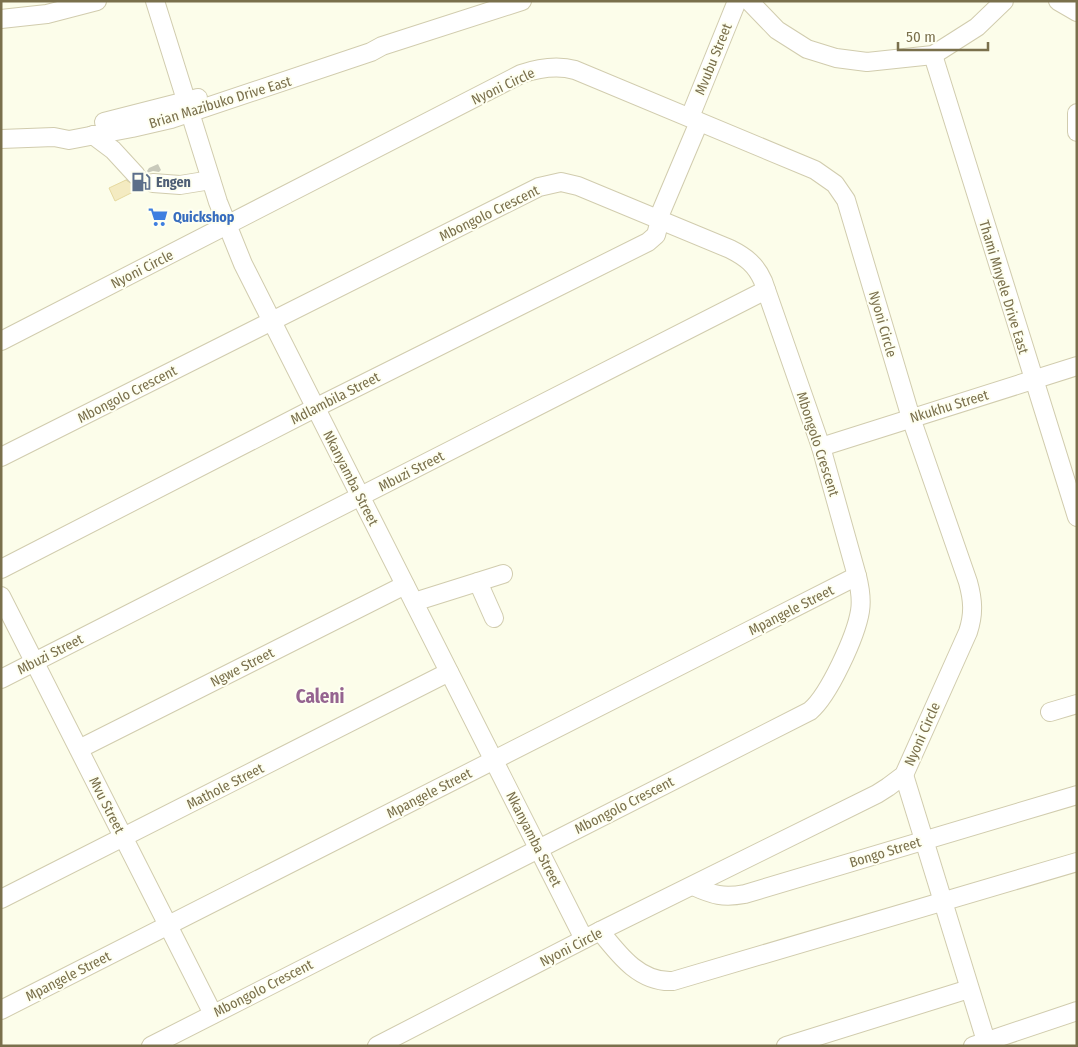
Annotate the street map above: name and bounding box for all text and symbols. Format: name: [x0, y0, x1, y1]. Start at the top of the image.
street label: Mvubu Street: [691, 20, 736, 98]
scale bar: [898, 20, 988, 52]
text: 50 m: [906, 28, 936, 46]
street label: Nyoni Circle: [469, 64, 538, 109]
street label: Brian Mazibuko Drive East: [147, 73, 294, 132]
fuel station icon: Engen: [130, 171, 152, 193]
place label: Engen: [156, 174, 191, 191]
street label: Mbongolo Crescent: [436, 182, 542, 245]
supermarket icon: Quickshop: [147, 206, 169, 228]
place label: Quickshop: [173, 209, 235, 226]
street label: Thami Mnyele Drive East: [975, 218, 1032, 357]
street label: Nyoni Circle: [108, 246, 176, 292]
street label: Nyoni Circle: [865, 289, 900, 359]
street label: Mbongolo Crescent: [75, 362, 180, 427]
street label: Mdlambila Street: [288, 368, 383, 428]
street label: Nkukhu Street: [908, 386, 991, 426]
street label: Mbongolo Crescent: [793, 390, 843, 499]
street label: Nkanyamba Street: [319, 428, 382, 529]
street label: Mbuzi Street: [376, 447, 447, 495]
street label: Mpangele Street: [746, 582, 837, 639]
street label: Mbuzi Street: [15, 630, 86, 678]
street label: Ngwe Street: [208, 644, 277, 691]
district label: Caleni: [296, 685, 344, 708]
street label: Nyoni Circle: [901, 700, 944, 769]
street label: Mathole Street: [184, 760, 267, 813]
street label: Mpangele Street: [384, 765, 475, 822]
street label: Mbongolo Crescent: [572, 773, 677, 838]
street label: Mvu Street: [85, 774, 128, 837]
street label: Nkanyamba Street: [502, 789, 565, 890]
street label: Bongo Street: [847, 833, 923, 871]
street label: Nyoni Circle: [537, 924, 605, 970]
street label: Mpangele Street: [23, 948, 114, 1005]
street label: Mbongolo Crescent: [211, 956, 316, 1021]

